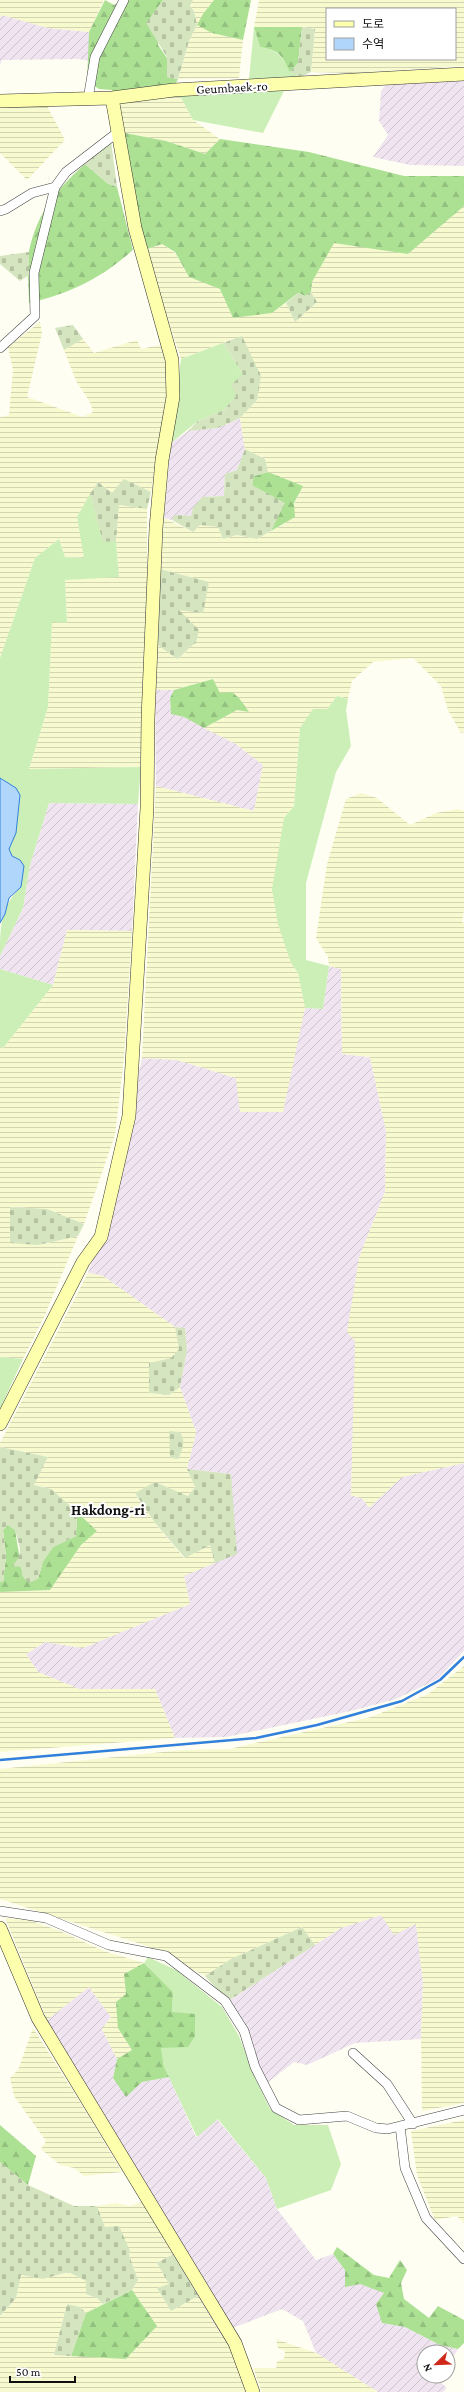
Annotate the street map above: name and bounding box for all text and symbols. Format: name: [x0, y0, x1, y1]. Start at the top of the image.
legend: [326, 8, 456, 60]
text: 도로: [362, 17, 384, 31]
text: 수역: [362, 37, 384, 51]
street label: Geumbaek-ro: [196, 78, 268, 97]
district label: Hakdong-ri: [71, 1502, 146, 1518]
north arrow: [416, 2344, 456, 2384]
scale bar: [10, 2358, 75, 2384]
text: N: [420, 2362, 434, 2374]
text: 50 m: [16, 2365, 41, 2379]

